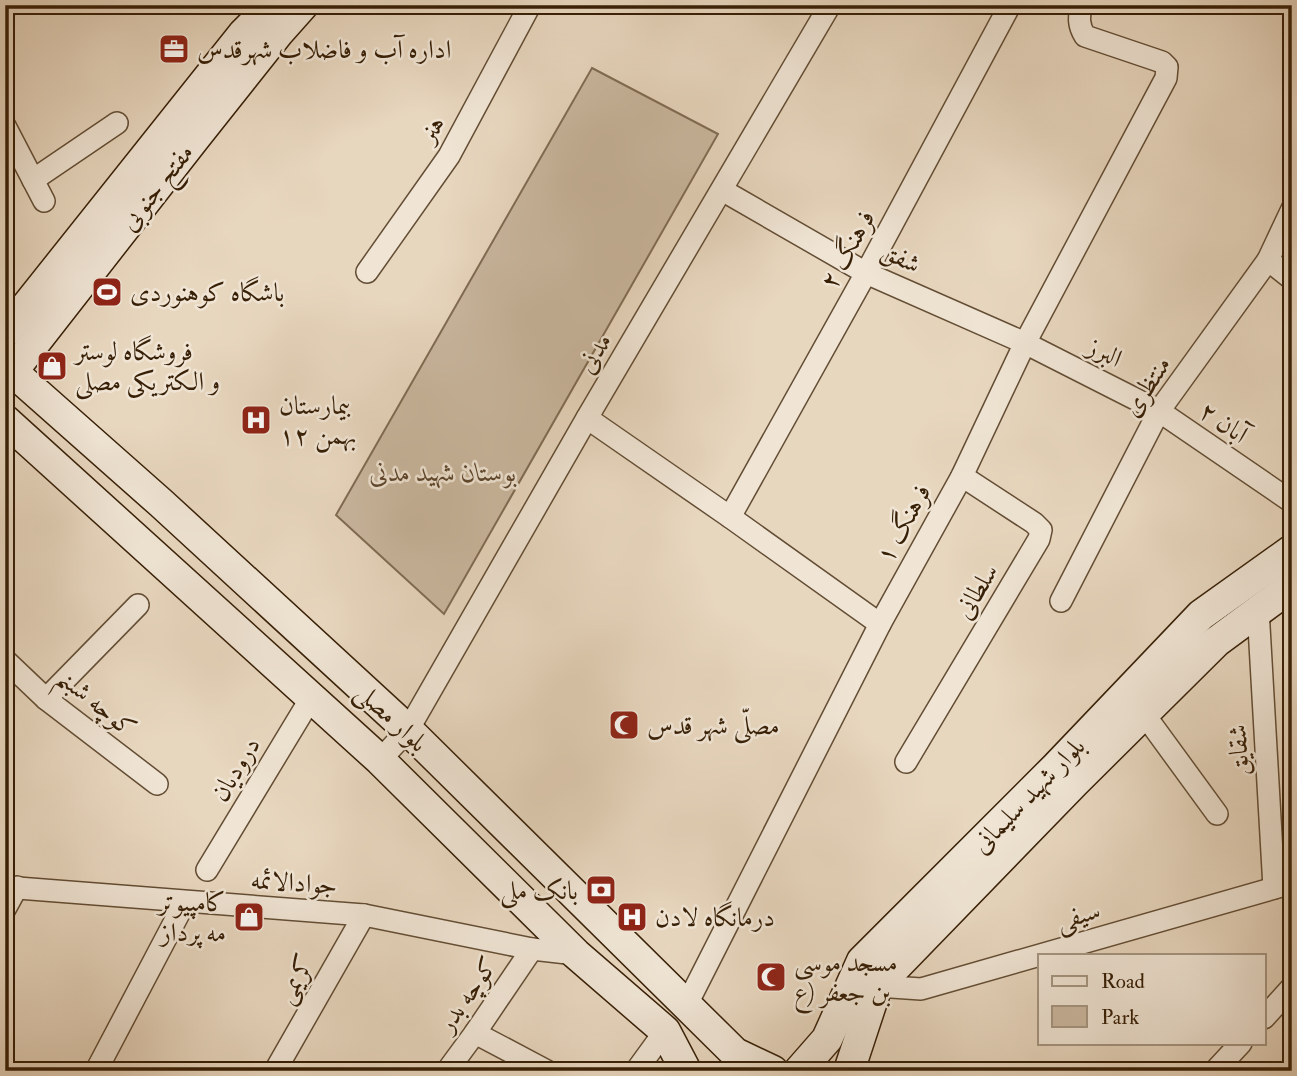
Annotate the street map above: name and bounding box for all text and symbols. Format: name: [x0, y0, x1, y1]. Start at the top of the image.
office icon: اداره آب و فاضلاب شهرقدس: [157, 32, 191, 66]
place label: اداره آب و فاضلاب شهرقدس: [197, 34, 451, 66]
street label: هنر: [410, 110, 452, 151]
street label: مفتح جنوبی: [113, 138, 206, 242]
street label: فرهنگ ۲: [812, 204, 882, 294]
street label: شفق: [876, 235, 926, 281]
sports icon: باشگاه کوهنوردی: [90, 275, 124, 309]
place label: باشگاه کوهنوردی: [130, 276, 284, 309]
street label: مدنی: [570, 328, 619, 380]
street label: البرز: [1079, 329, 1127, 375]
place label: فروشگاه لوستر و الکتریکی مصلی: [72, 335, 220, 400]
shop icon: فروشگاه لوستر و الکتریکی مصلی: [35, 349, 69, 383]
street label: منتظری: [1115, 350, 1178, 423]
place label: بیمارستان ۱۲ بهمن: [279, 390, 357, 453]
street label: آبان ۲: [1193, 395, 1256, 452]
hospital icon: بیمارستان ۱۲ بهمن: [239, 403, 273, 437]
park label: بوستان شهید مدنی: [369, 457, 517, 489]
street label: فرهنگ ۱: [868, 478, 938, 568]
street label: سلطانی: [948, 558, 1006, 625]
street label: کوچه شبنم: [45, 661, 143, 751]
street label: بلوار مصلی: [347, 676, 434, 761]
place label: مصلّی شهر قدس: [647, 707, 780, 744]
mosque icon: مصلّی شهر قدس: [607, 708, 641, 742]
street label: شقایق: [1222, 724, 1256, 776]
street label: درودیان: [204, 731, 268, 808]
street label: بلوار شهید سلیمانی: [965, 731, 1092, 861]
street label: جوادالائمه: [249, 864, 338, 902]
bank icon: بانک ملی: [584, 873, 618, 907]
place label: بانک ملی: [500, 875, 578, 909]
place label: کامپیوتر مه پرداز: [155, 887, 226, 949]
street label: سیفی: [1052, 894, 1105, 939]
shop icon: کامپیوتر مه پرداز: [232, 900, 266, 934]
hospital icon: درمانگاه لادن: [615, 900, 649, 934]
place label: درمانگاه لادن: [655, 901, 775, 934]
place label: مسجد موسی بن جعفر (ع: [794, 947, 898, 1014]
street label: کریمی: [269, 950, 323, 1010]
street label: کوچه بدر: [429, 951, 506, 1041]
legend: [1038, 954, 1266, 1044]
mosque icon: مسجد موسی بن جعفر (ع: [754, 960, 788, 994]
text: Road: [1101, 968, 1146, 995]
text: Park: [1101, 1004, 1139, 1031]

